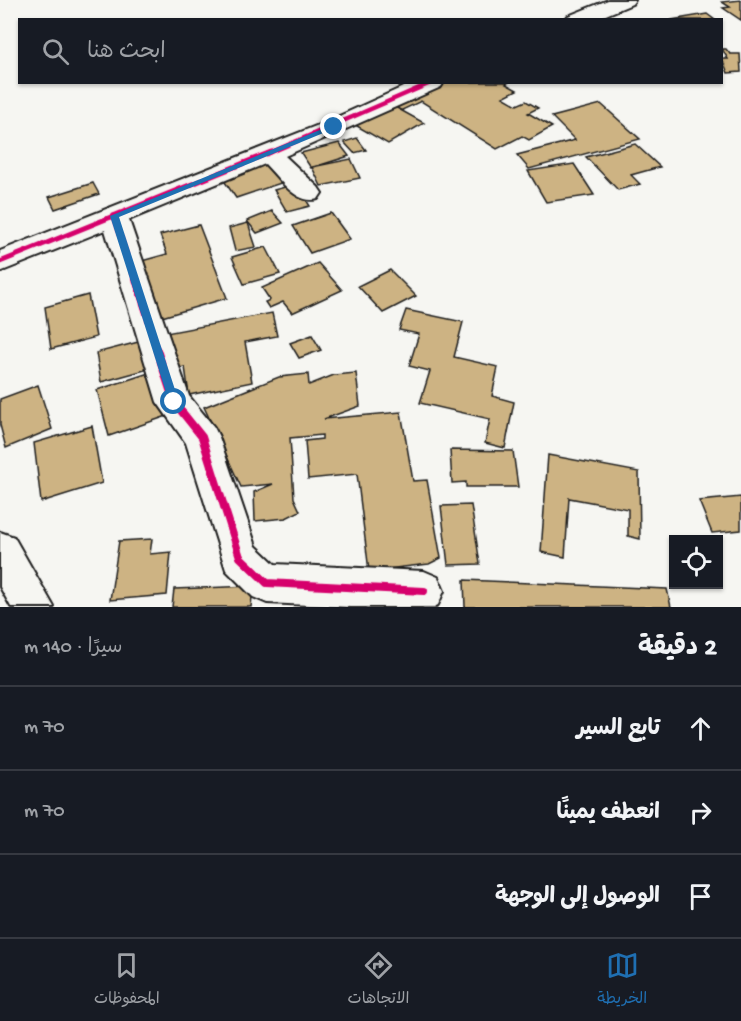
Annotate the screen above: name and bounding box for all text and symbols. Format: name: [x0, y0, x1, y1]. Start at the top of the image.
search box: [18, 18, 723, 84]
icon: search: [39, 35, 72, 68]
text: ابحث هنا: [87, 40, 166, 66]
route end: [320, 113, 346, 139]
route start: [160, 388, 186, 414]
map controls: [669, 535, 723, 589]
button: locate: [669, 535, 723, 589]
text: 2 دقيقة: [638, 634, 717, 665]
text: سيرًا · 140 m: [24, 637, 122, 660]
icon: ahead: [684, 712, 717, 745]
text: 70 m: [24, 717, 65, 740]
text: تابع السير: [576, 717, 660, 743]
icon: right: [684, 796, 717, 829]
text: 70 m: [24, 801, 65, 824]
text: انعطف يمينًا: [557, 801, 660, 827]
icon: arrive: [684, 880, 717, 913]
text: الوصول إلى الوجهة: [495, 885, 660, 911]
tab: المحفوظات: [94, 949, 160, 1012]
tab: الاتجاهات: [348, 949, 409, 1012]
tab: الخريطة: [597, 949, 647, 1012]

